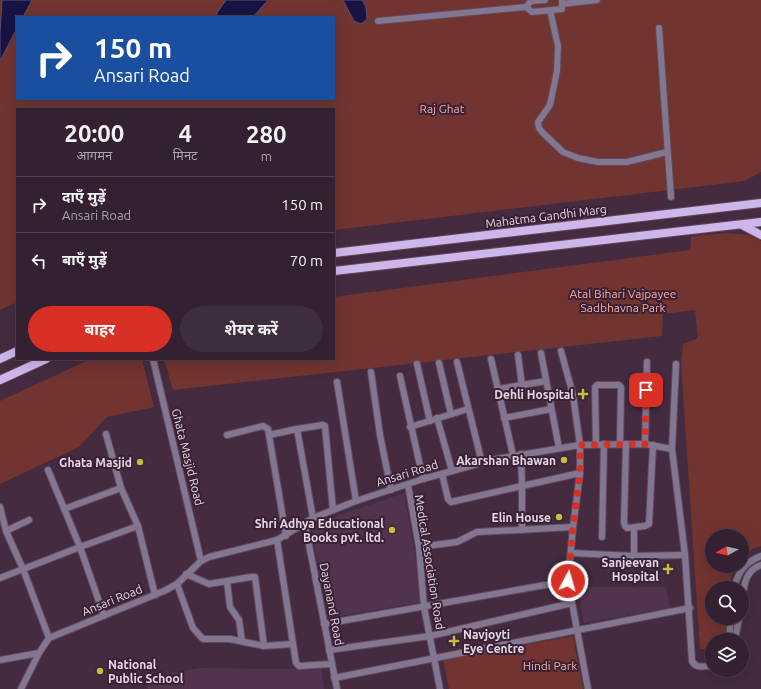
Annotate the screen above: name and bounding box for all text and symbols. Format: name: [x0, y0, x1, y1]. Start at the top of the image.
icon: right: [28, 32, 80, 84]
text: 150 m: [94, 32, 172, 63]
text: Ansari Road: [94, 65, 190, 85]
park label: Raj Ghat: [420, 102, 465, 115]
text: 20:00: [64, 120, 124, 147]
text: 4: [178, 120, 192, 147]
text: 280: [246, 121, 287, 148]
text: आगमन: [77, 148, 112, 162]
text: मिनट: [173, 148, 198, 162]
text: m: [261, 149, 272, 163]
text: दाएँ मुड़ें: [62, 188, 106, 205]
icon: right: [28, 194, 50, 216]
text: 150 m: [281, 196, 323, 213]
street label: Mahatma Gandhi Marg: [485, 202, 607, 230]
text: Ansari Road: [62, 208, 131, 222]
icon: left: [28, 250, 50, 272]
text: बाएँ मुड़ें: [62, 251, 107, 268]
text: 70 m: [290, 252, 323, 269]
park label: Atal Bihari Vajpayee Sadbhavna Park: [569, 287, 677, 314]
button: बाहर: [28, 306, 172, 352]
button: शेयर करें: [180, 306, 323, 352]
pin: [629, 373, 663, 407]
icon: arrive: [635, 379, 657, 401]
place label: Dehli Hospital: [494, 388, 574, 401]
marker: Dehli Hospital: [577, 388, 589, 400]
street label: Ghata Masjid Road: [170, 407, 206, 507]
place label: Akarshan Bhawan: [456, 454, 556, 467]
marker: Akarshan Bhawan: [559, 455, 569, 465]
place label: Ghata Masjid: [59, 456, 132, 469]
marker: Ghata Masjid: [135, 457, 145, 467]
street label: Ansari Road: [375, 457, 439, 489]
street label: Medical Association Road: [413, 494, 447, 630]
place label: Elin House: [492, 511, 551, 524]
marker: Elin House: [554, 512, 564, 522]
place label: Shri Adhya Educational Books pvt. ltd.: [255, 517, 384, 544]
marker: Shri Adhya Educational Books pvt. ltd.: [387, 525, 397, 535]
north arrow: [705, 529, 749, 573]
map controls: [705, 529, 749, 677]
place label: Sanjeevan Hospital: [602, 556, 659, 583]
position arrow: [547, 560, 589, 602]
street label: Dayanand Road: [318, 562, 346, 646]
marker: Sanjeevan Hospital: [662, 563, 674, 575]
button: search: [705, 581, 749, 625]
street label: Ansari Road: [80, 582, 144, 618]
place label: Navjoyti Eye Centre: [463, 628, 525, 655]
button: layers: [705, 633, 749, 677]
marker: Navjoyti Eye Centre: [448, 635, 460, 647]
place label: National Public School: [108, 658, 184, 685]
park label: Hindi Park: [523, 659, 577, 672]
marker: National Public School: [95, 666, 105, 676]

